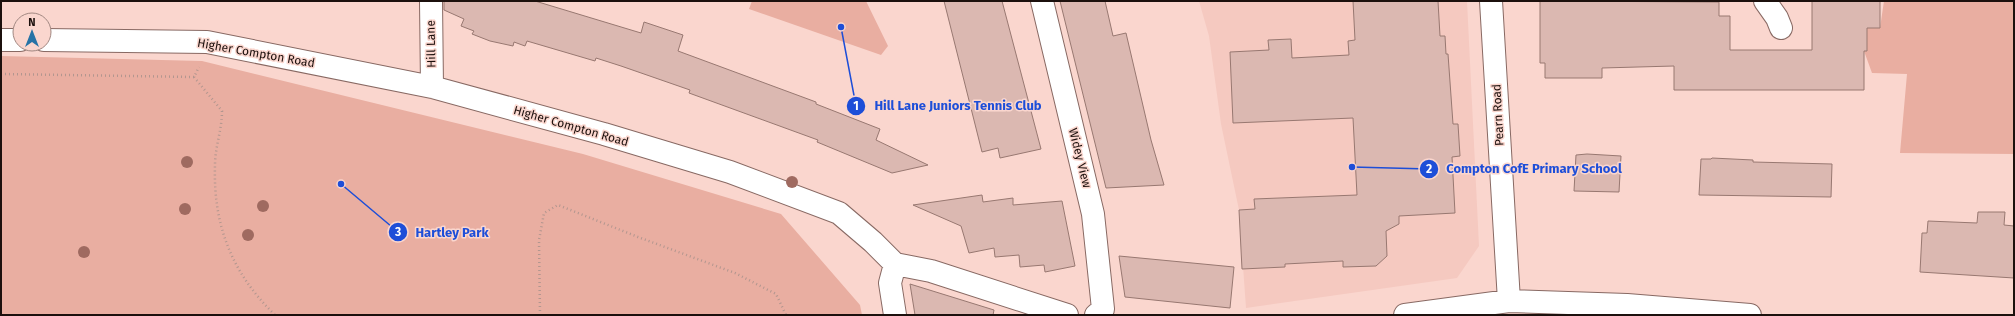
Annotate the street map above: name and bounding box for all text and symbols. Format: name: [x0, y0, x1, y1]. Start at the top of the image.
north arrow: [12, 12, 52, 52]
text: N: [28, 16, 36, 29]
street label: Hill Lane: [424, 20, 438, 68]
street label: Higher Compton Road: [196, 36, 316, 70]
street label: Pearn Road: [1489, 84, 1507, 146]
callout: Hill Lane Juniors Tennis Club: [846, 93, 1049, 118]
text: Hill Lane Juniors Tennis Club: [874, 98, 1042, 113]
text: 1: [853, 99, 859, 113]
street label: Higher Compton Road: [512, 103, 630, 149]
street label: Widey View: [1066, 127, 1094, 190]
callout: Compton CofE Primary School: [1419, 156, 1630, 181]
text: Compton CofE Primary School: [1446, 161, 1622, 176]
text: 2: [1426, 162, 1432, 176]
callout: Hartley Park: [388, 220, 497, 245]
text: 3: [394, 225, 401, 239]
text: Hartley Park: [415, 225, 489, 240]

